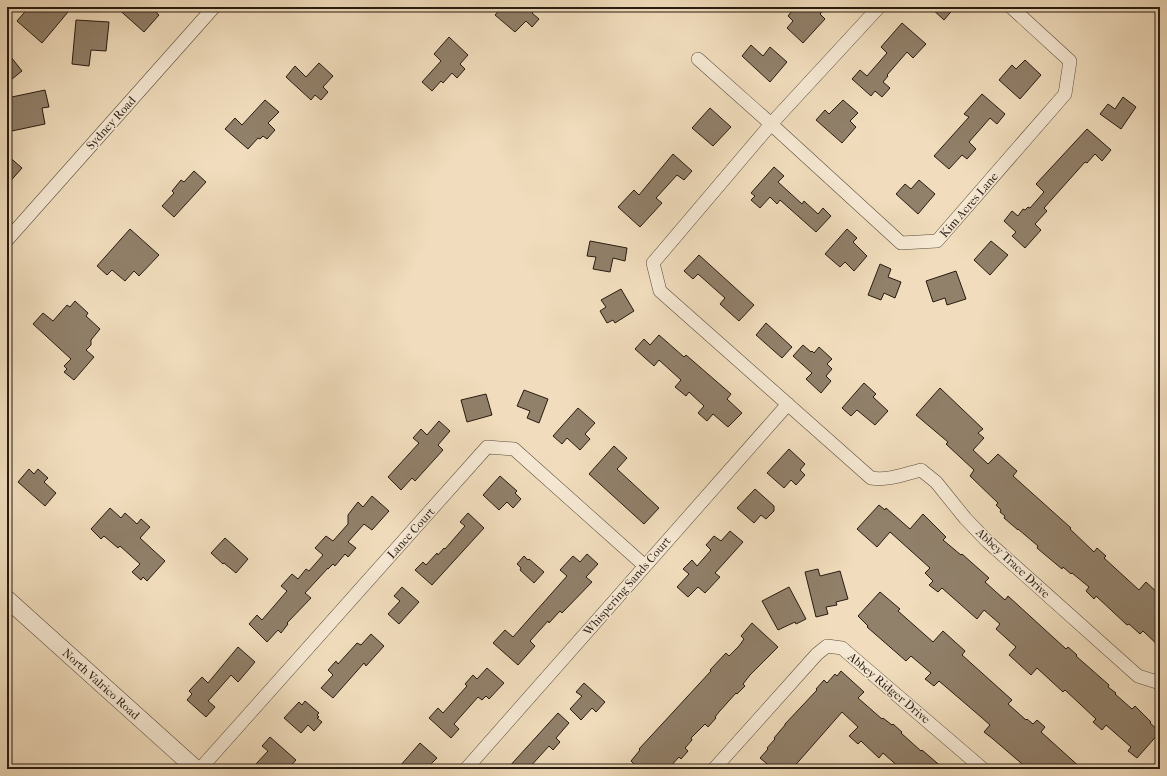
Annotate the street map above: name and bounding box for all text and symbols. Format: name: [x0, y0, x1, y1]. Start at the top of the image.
street label: Sydney Road: [83, 93, 139, 153]
street label: Kim Acres Lane: [937, 170, 1001, 240]
street label: Lance Court: [384, 504, 438, 561]
street label: Abbey Trace Drive: [972, 524, 1053, 601]
street label: Whispering Sands Court: [580, 533, 674, 639]
street label: North Valrico Road: [60, 646, 143, 723]
street label: Abbey Ridger Drive: [844, 649, 933, 727]

